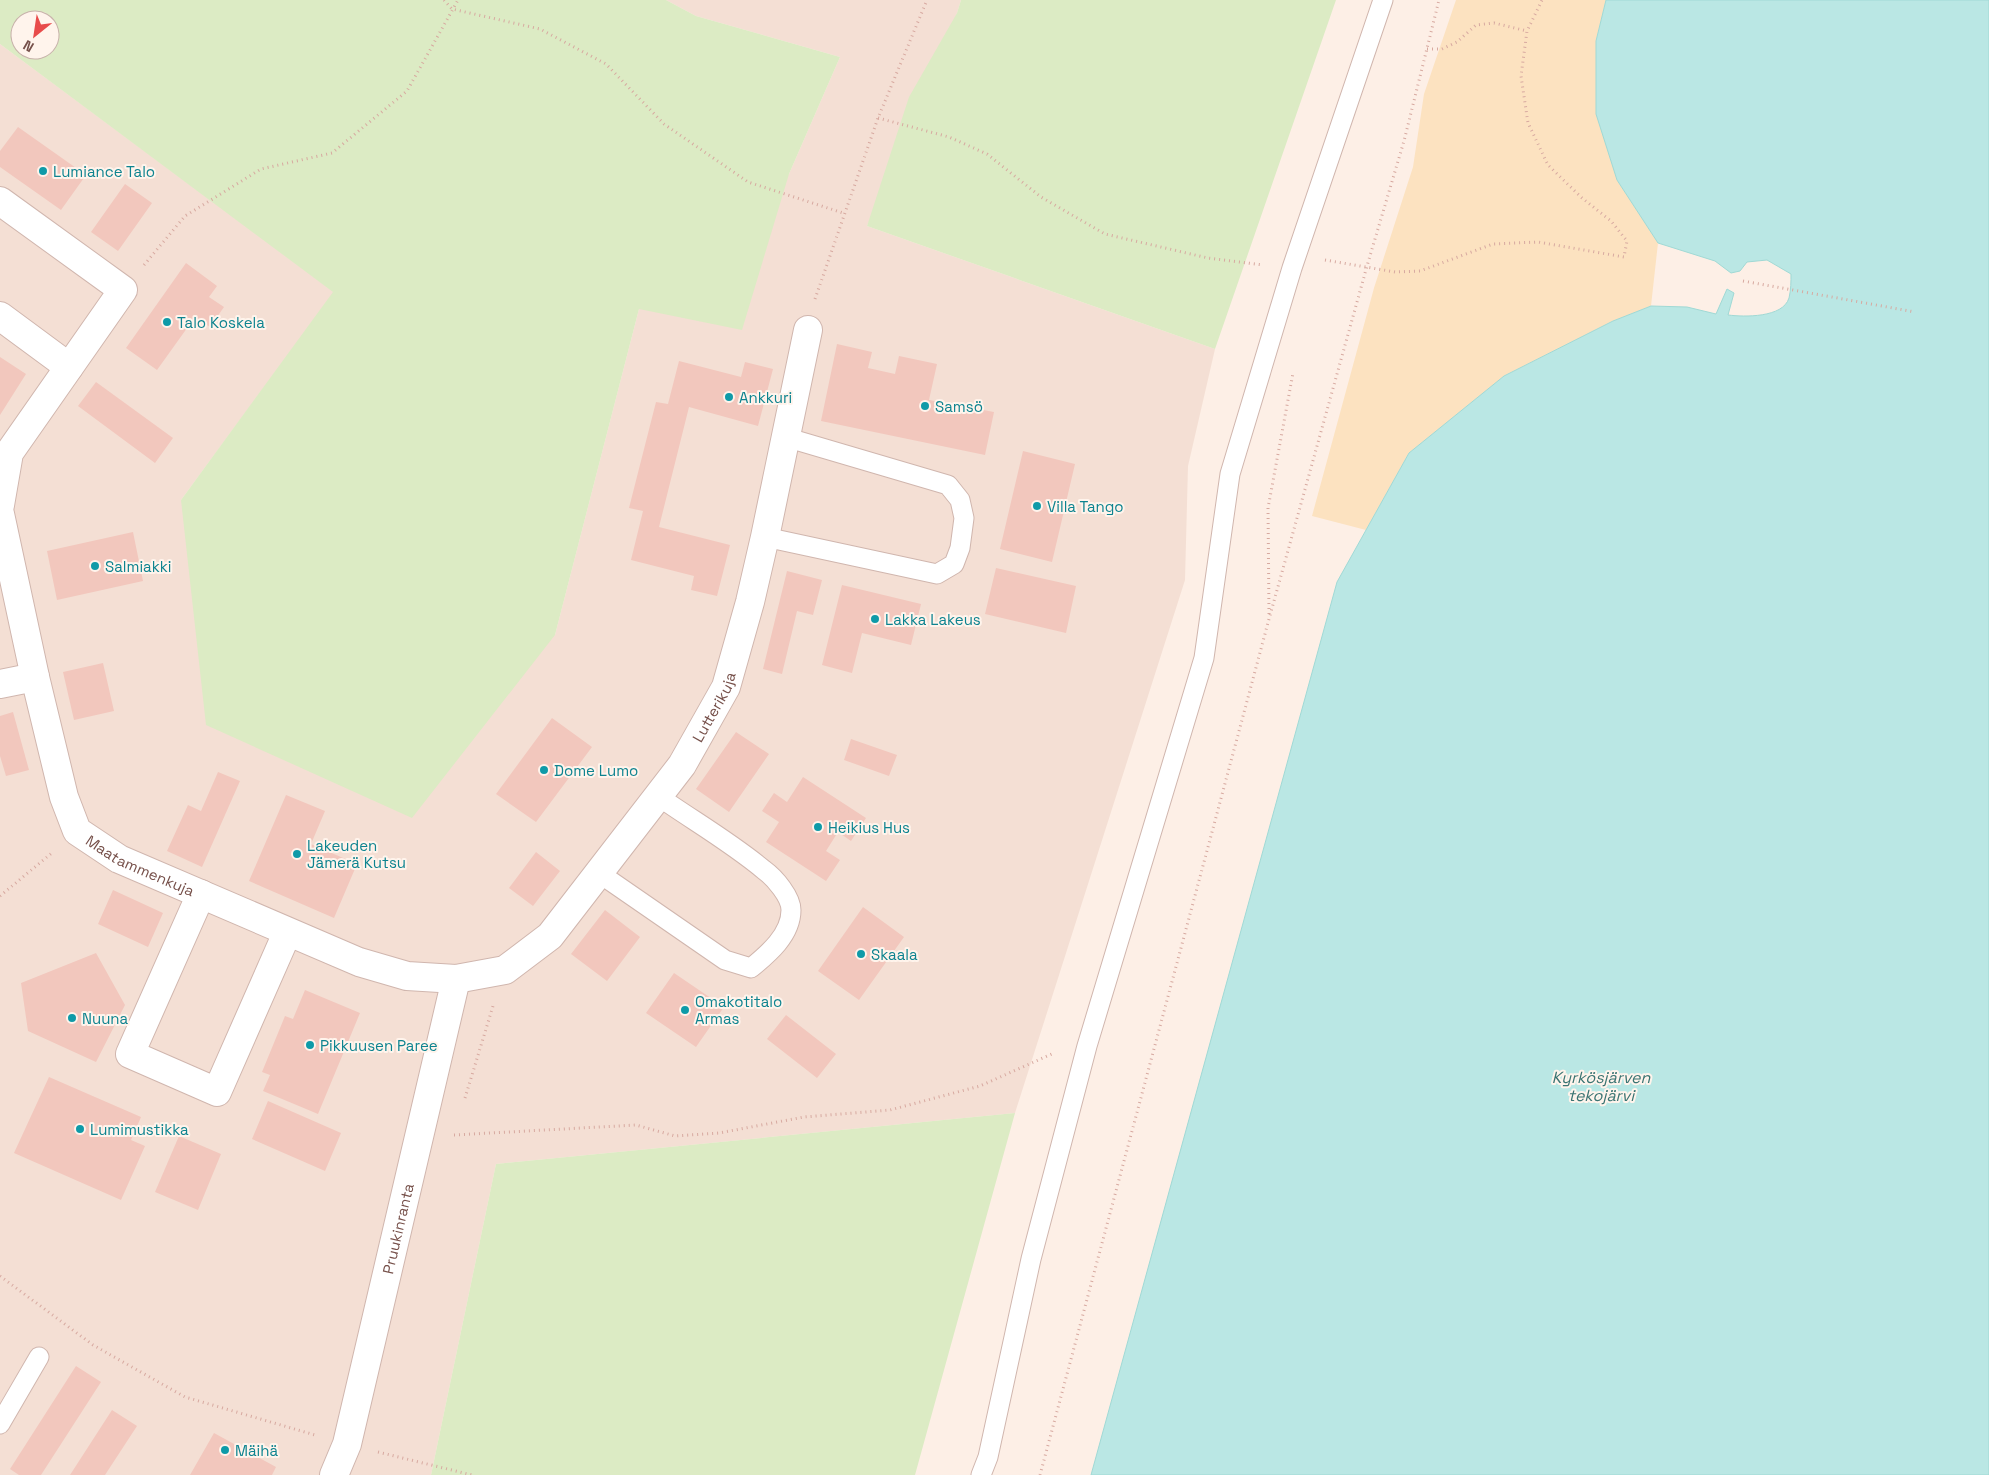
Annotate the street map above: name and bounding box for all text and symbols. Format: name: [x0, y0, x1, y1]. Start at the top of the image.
north arrow: [10, 10, 60, 60]
text: N: [20, 36, 37, 56]
place label: Lumiance Talo: [53, 162, 155, 181]
marker: Lumiance Talo: [37, 165, 49, 177]
place label: Talo Koskela: [177, 313, 265, 332]
marker: Talo Koskela: [161, 316, 173, 328]
place label: Ankkuri: [739, 388, 792, 407]
marker: Ankkuri: [723, 391, 735, 403]
place label: Samsö: [935, 397, 983, 416]
marker: Samsö: [919, 400, 931, 412]
place label: Villa Tango: [1047, 497, 1124, 516]
marker: Villa Tango: [1031, 500, 1043, 512]
place label: Salmiakki: [105, 557, 172, 576]
marker: Salmiakki: [89, 560, 101, 572]
place label: Lakka Lakeus: [885, 610, 981, 629]
marker: Lakka Lakeus: [869, 613, 881, 625]
street label: Lutterikuja: [687, 669, 739, 745]
place label: Dome Lumo: [554, 761, 638, 780]
marker: Dome Lumo: [538, 764, 550, 776]
place label: Heikius Hus: [828, 818, 910, 837]
marker: Heikius Hus: [812, 821, 824, 833]
street label: Maatammenkuja: [83, 830, 198, 900]
place label: Lakeuden Jämerä Kutsu: [307, 836, 406, 872]
marker: Lakeuden Jämerä Kutsu: [291, 848, 303, 860]
place label: Skaala: [871, 945, 918, 964]
marker: Skaala: [855, 948, 867, 960]
place label: Omakotitalo Armas: [695, 992, 782, 1028]
marker: Omakotitalo Armas: [679, 1004, 691, 1016]
place label: Nuuna: [82, 1009, 129, 1028]
marker: Nuuna: [66, 1012, 78, 1024]
place label: Pikkuusen Paree: [320, 1036, 438, 1055]
marker: Pikkuusen Paree: [304, 1039, 316, 1051]
water label: Kyrkösjärven tekojärvi: [1552, 1067, 1652, 1106]
place label: Lumimustikka: [90, 1120, 189, 1139]
marker: Lumimustikka: [74, 1123, 86, 1135]
street label: Pruukinranta: [378, 1181, 417, 1276]
place label: Mäihä: [235, 1441, 278, 1460]
marker: Mäihä: [219, 1444, 231, 1456]

